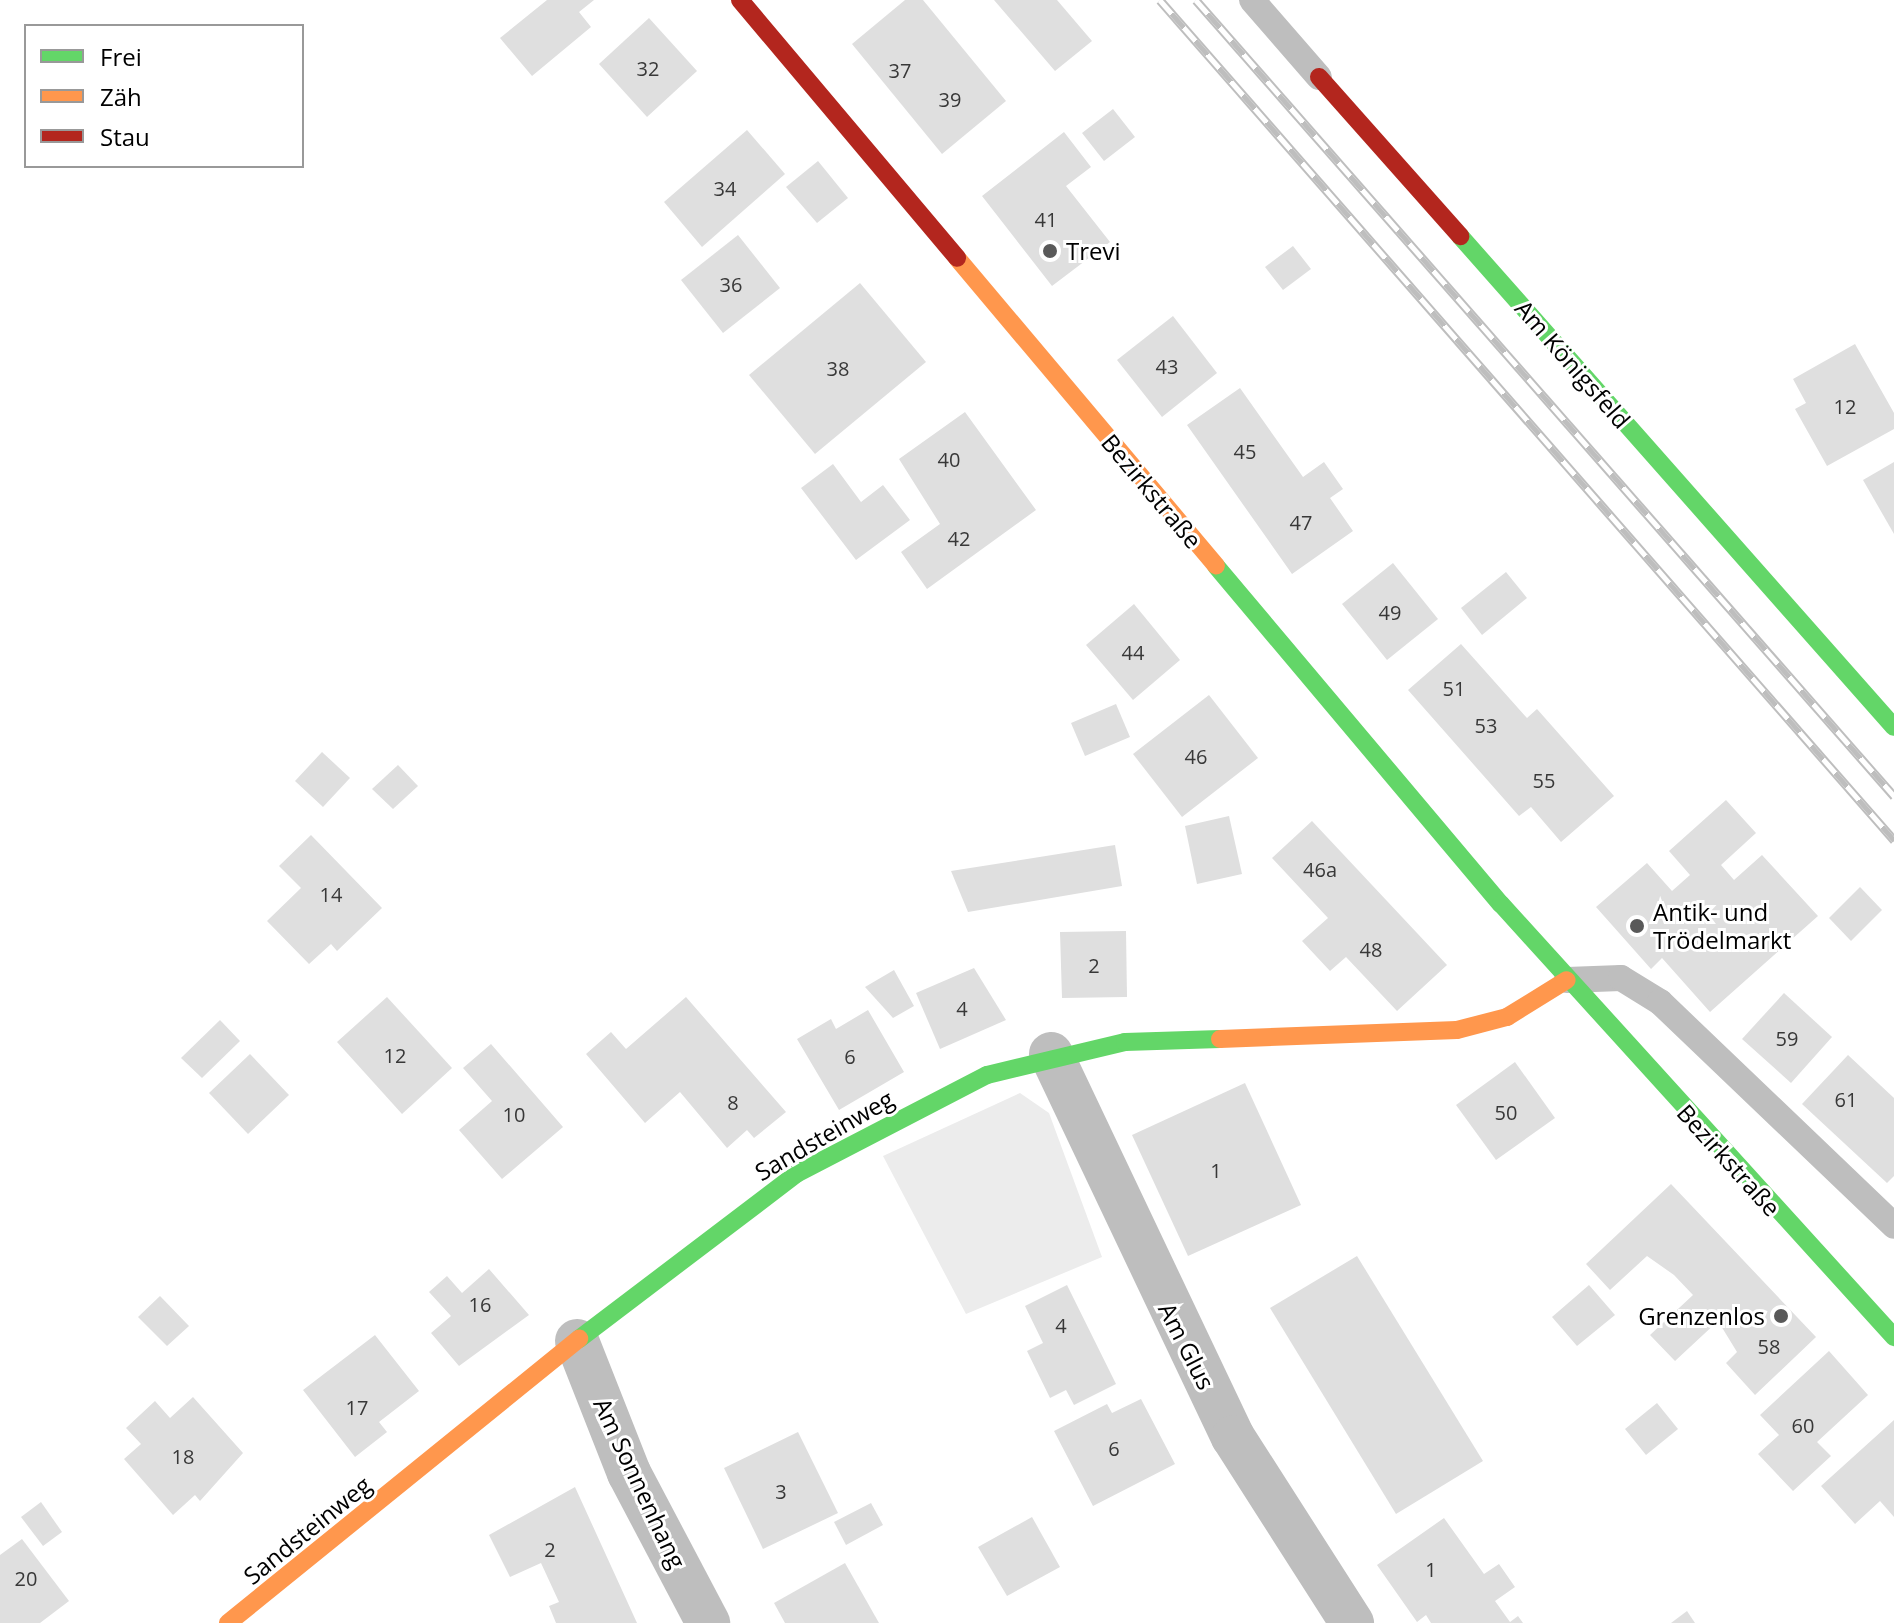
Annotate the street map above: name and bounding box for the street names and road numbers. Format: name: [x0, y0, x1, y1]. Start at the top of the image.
street label: Am Königsfeld: [1510, 294, 1636, 434]
street label: Bezirkstraße: [1096, 428, 1208, 554]
street label: Sandsteinweg: [750, 1084, 898, 1186]
street label: Bezirkstraße: [1671, 1098, 1787, 1222]
street label: Am Glus: [1153, 1298, 1221, 1394]
street label: Am Sonnenhang: [588, 1393, 692, 1573]
street label: Sandsteinweg: [238, 1470, 376, 1590]

